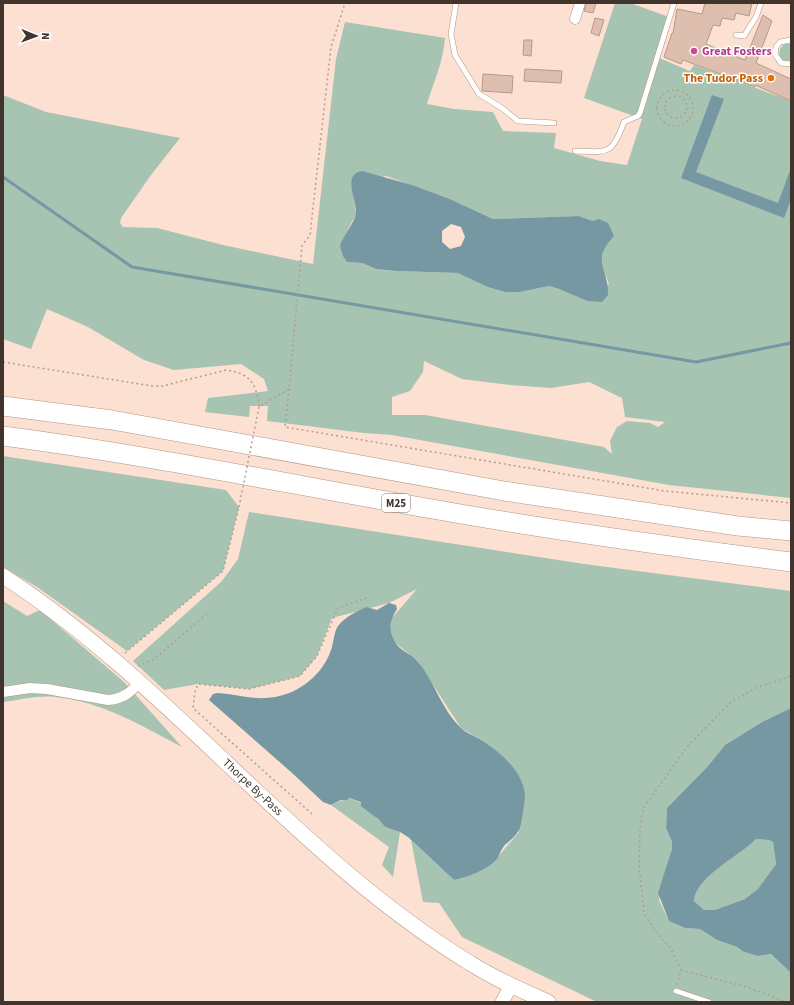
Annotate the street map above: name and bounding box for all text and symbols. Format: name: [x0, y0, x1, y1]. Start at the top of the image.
north arrow: [16, 16, 56, 56]
text: N: [38, 32, 53, 40]
place label: Great Fosters: [702, 43, 772, 60]
marker: Great Fosters: [689, 46, 699, 56]
place label: The Tudor Pass: [683, 70, 763, 87]
marker: The Tudor Pass: [766, 73, 776, 83]
road number: M25: [382, 494, 410, 512]
street label: Thorpe By-Pass: [219, 755, 287, 820]

